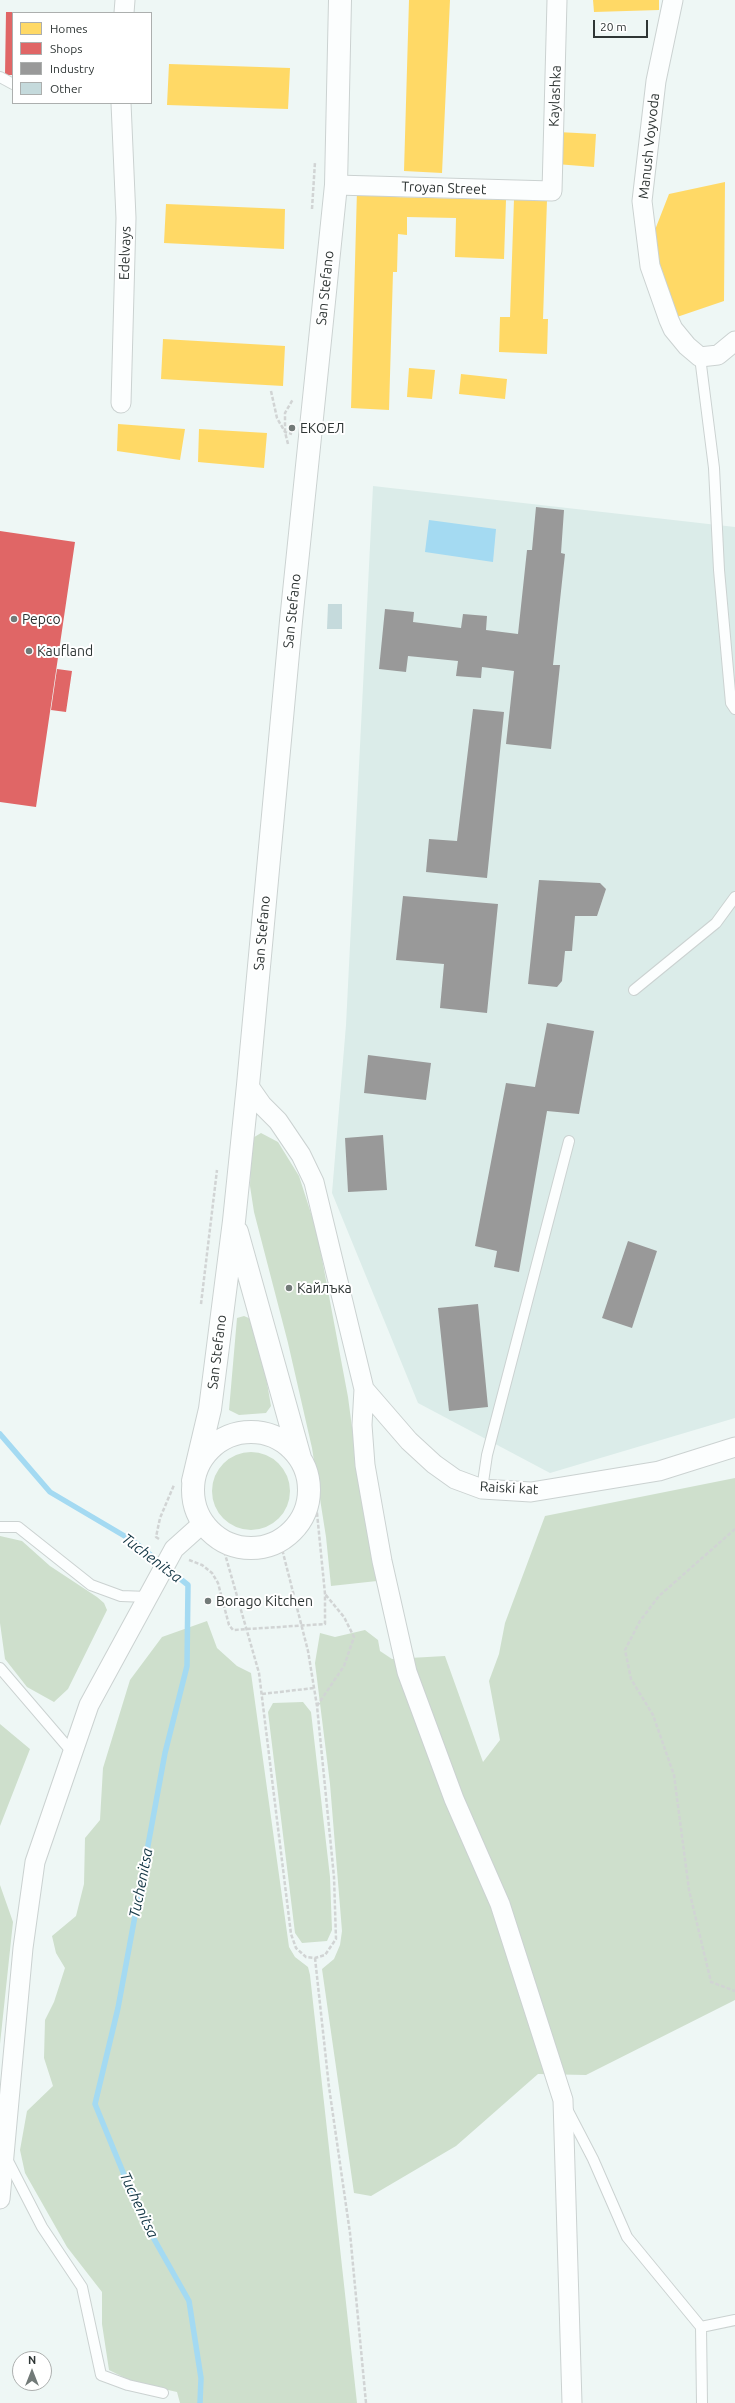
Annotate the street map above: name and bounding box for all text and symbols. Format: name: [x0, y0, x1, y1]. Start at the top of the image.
legend: [12, 12, 152, 104]
scale bar: [595, 12, 650, 38]
text: 20 m: [600, 20, 627, 33]
text: Homes: [50, 22, 88, 35]
text: Shops: [50, 42, 82, 55]
text: Industry: [50, 62, 94, 75]
street label: Kaylashka: [546, 65, 564, 127]
text: Other: [50, 82, 82, 95]
street label: Manush Voyvoda: [635, 92, 663, 200]
street label: Troyan Street: [401, 178, 487, 198]
street label: Edelvays: [116, 226, 134, 280]
street label: San Stefano: [313, 250, 337, 326]
place label: ЕКОЕЛ: [300, 420, 344, 436]
marker: ЕКОЕЛ: [287, 423, 297, 433]
street label: San Stefano: [280, 573, 304, 649]
place label: Pepco: [22, 611, 61, 627]
marker: Pepco: [9, 614, 19, 624]
place label: Kaufland: [37, 643, 93, 659]
marker: Kaufland: [24, 646, 34, 656]
street label: San Stefano: [250, 895, 274, 971]
place label: Кайлъка: [297, 1280, 352, 1296]
marker: Кайлъка: [284, 1283, 294, 1293]
street label: San Stefano: [204, 1314, 230, 1390]
street label: Raiski kat: [479, 1478, 539, 1498]
water label: Tuchenitsa: [118, 1529, 186, 1587]
place label: Borago Kitchen: [216, 1593, 313, 1609]
marker: Borago Kitchen: [203, 1596, 213, 1606]
water label: Tuchenitsa: [125, 1847, 157, 1919]
water label: Tuchenitsa: [116, 2169, 162, 2241]
north arrow: [12, 2351, 52, 2391]
text: N: [28, 2354, 36, 2366]

